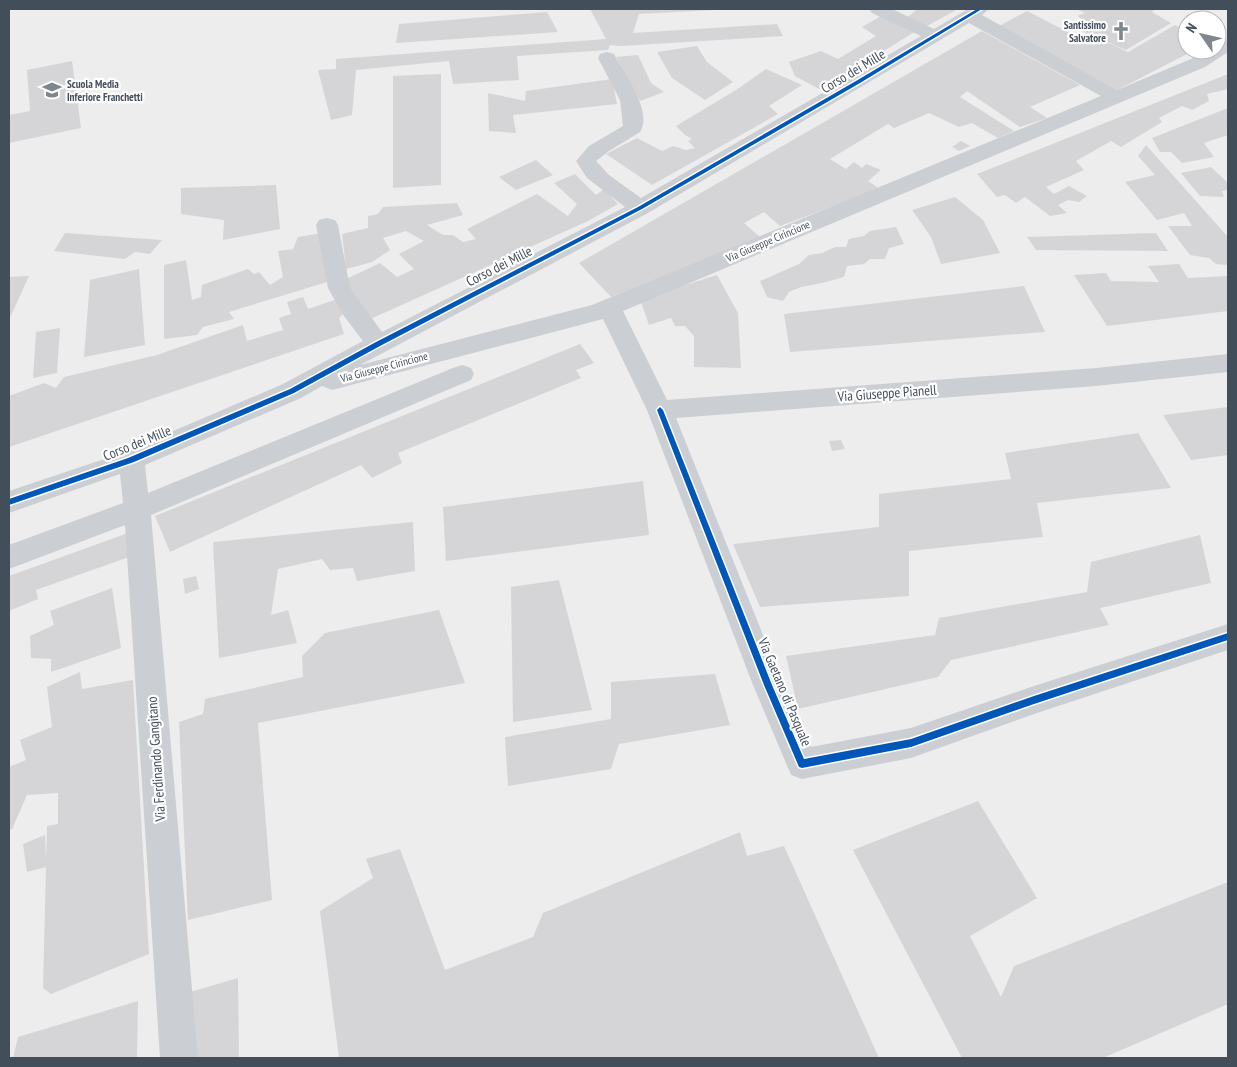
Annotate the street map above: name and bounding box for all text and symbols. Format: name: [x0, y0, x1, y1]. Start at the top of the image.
north arrow: [1177, 10, 1227, 60]
place label: Santissimo Salvatore: [1064, 18, 1106, 45]
church icon: Santissimo Salvatore: [1110, 20, 1132, 42]
text: N: [1182, 20, 1201, 36]
street label: Corso dei Mille: [818, 45, 889, 97]
place label: Scuola Media Inferiore Franchetti: [67, 77, 143, 104]
school or university icon: Scuola Media Inferiore Franchetti: [41, 79, 63, 101]
street label: Via Giuseppe Cirincione: [723, 217, 812, 265]
street label: Corso dei Mille: [463, 242, 535, 290]
street label: Via Giuseppe Cirincione: [338, 349, 430, 386]
street label: Via Giuseppe Pianell: [836, 381, 938, 405]
street label: Corso dei Mille: [100, 421, 174, 465]
street label: Via Gaetano di Pasquale: [754, 634, 816, 749]
street label: Via Ferdinando Gangitano: [143, 696, 169, 823]

